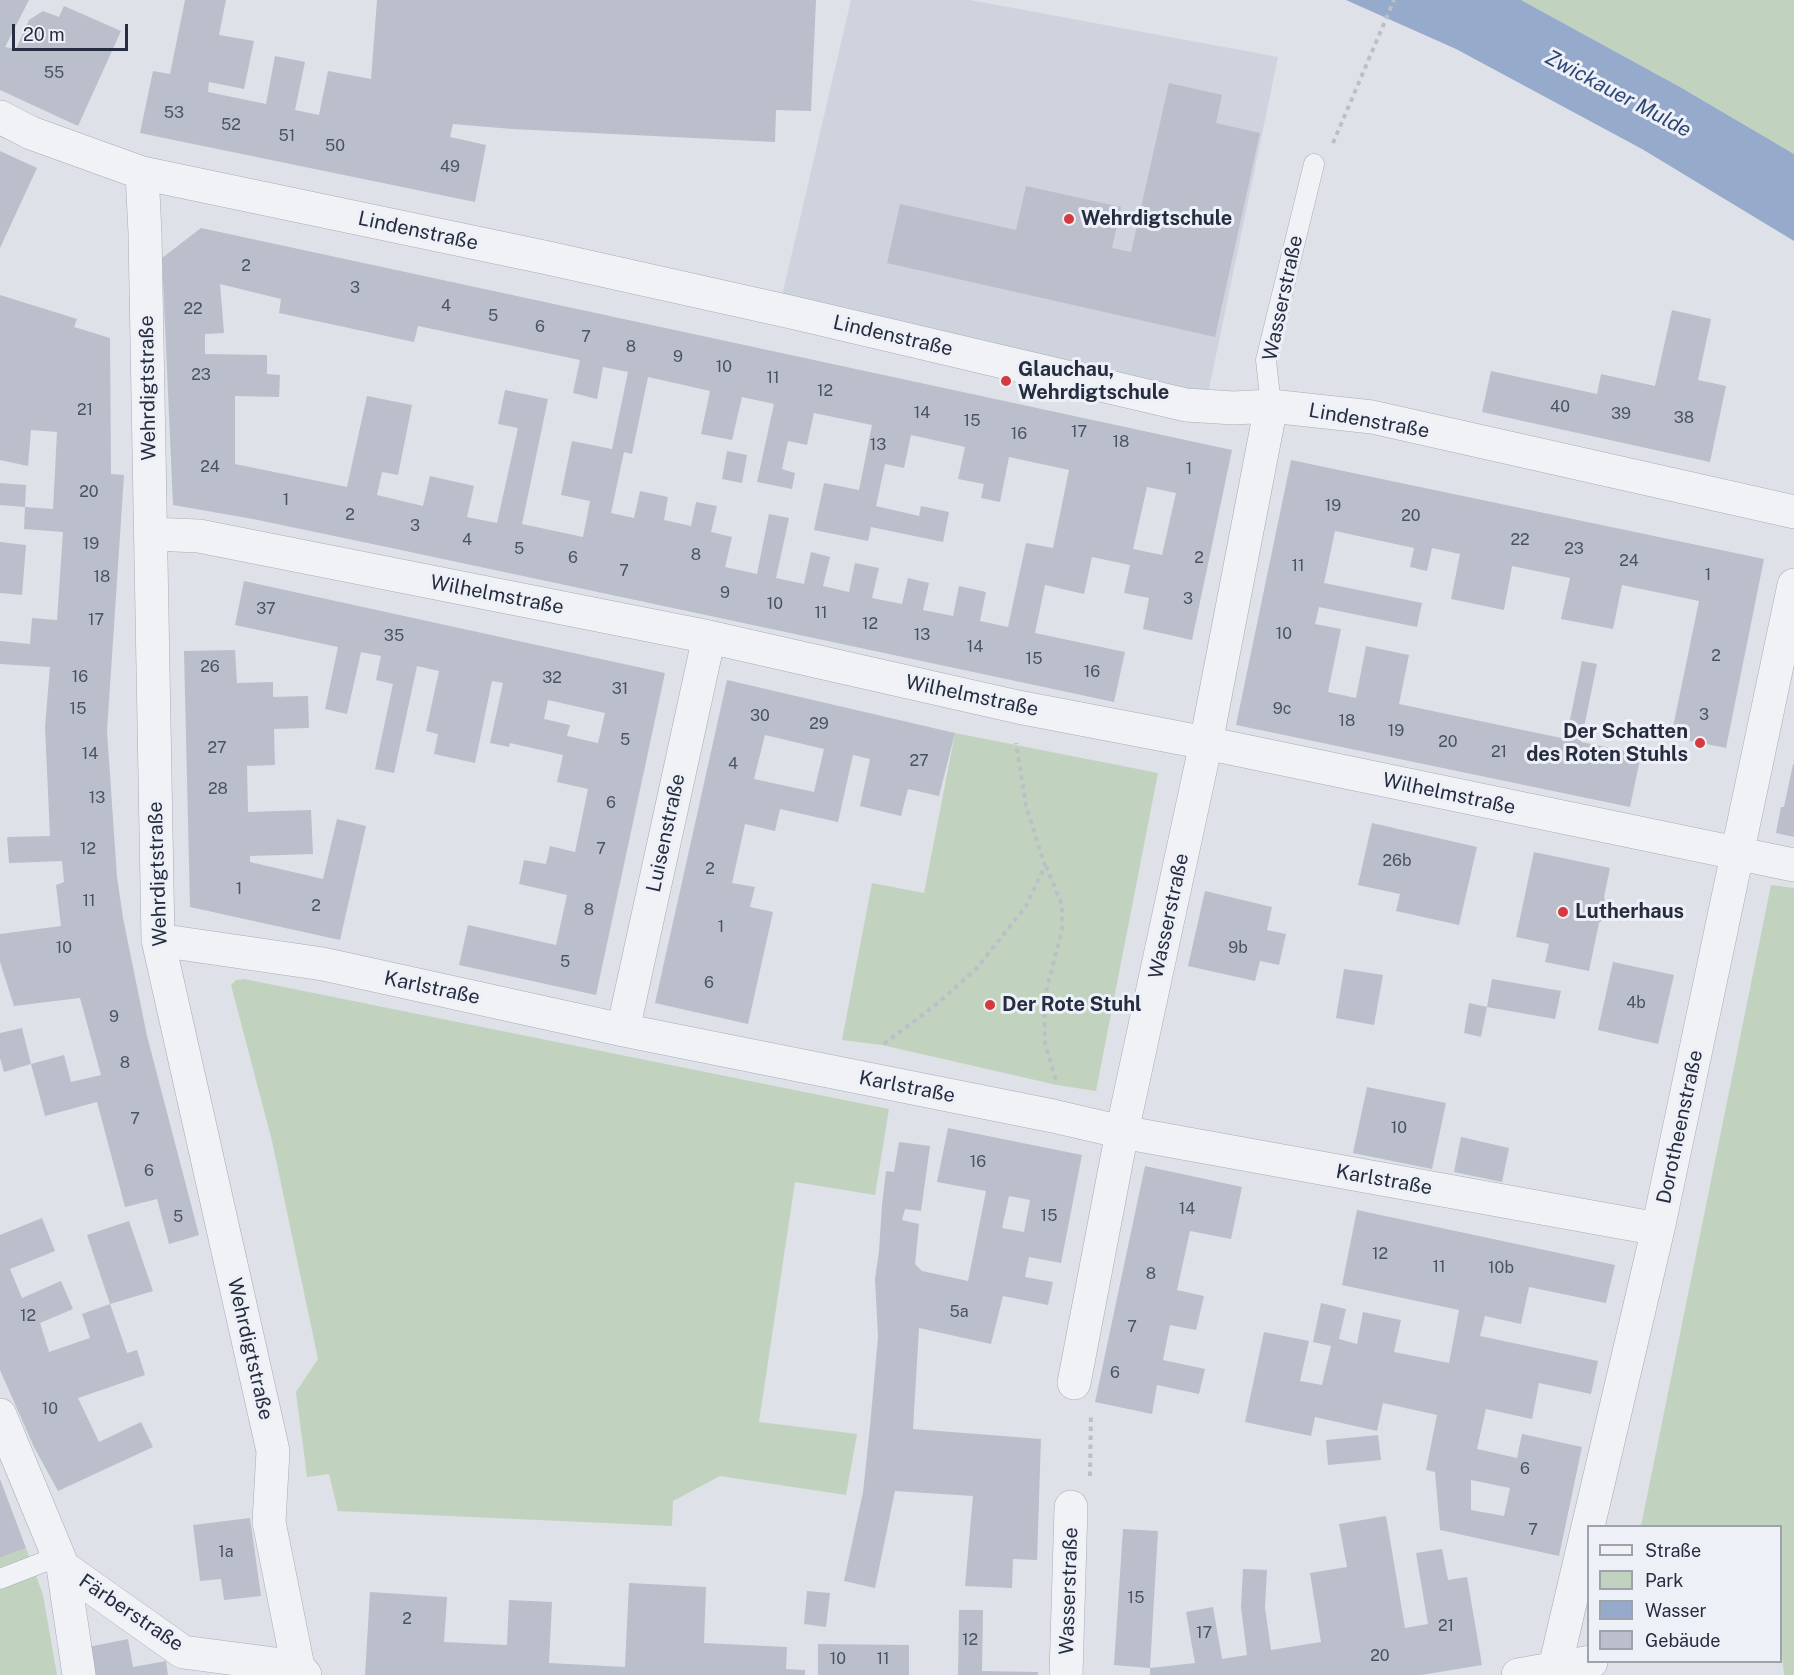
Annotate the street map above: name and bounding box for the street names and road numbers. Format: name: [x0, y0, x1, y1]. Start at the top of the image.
street label: Lindenstraße: [356, 207, 480, 255]
street label: Wasserstraße: [1258, 233, 1308, 363]
street label: Lindenstraße: [831, 311, 955, 361]
street label: Wehrdigtstraße: [135, 315, 161, 461]
street label: Lindenstraße: [1307, 399, 1431, 443]
street label: Wilhelmstraße: [428, 570, 566, 620]
street label: Wilhelmstraße: [903, 670, 1041, 722]
street label: Wilhelmstraße: [1380, 768, 1518, 820]
street label: Luisenstraße: [642, 772, 690, 894]
street label: Wehrdigtstraße: [143, 801, 173, 947]
street label: Wasserstraße: [1144, 851, 1194, 981]
street label: Karlstraße: [382, 966, 482, 1010]
street label: Dorotheenstraße: [1652, 1048, 1708, 1206]
street label: Karlstraße: [857, 1066, 957, 1108]
street label: Karlstraße: [1334, 1160, 1434, 1200]
street label: Wehrdigtstraße: [222, 1276, 278, 1422]
street label: Wasserstraße: [1055, 1527, 1083, 1655]
street label: Färberstraße: [74, 1569, 188, 1657]

